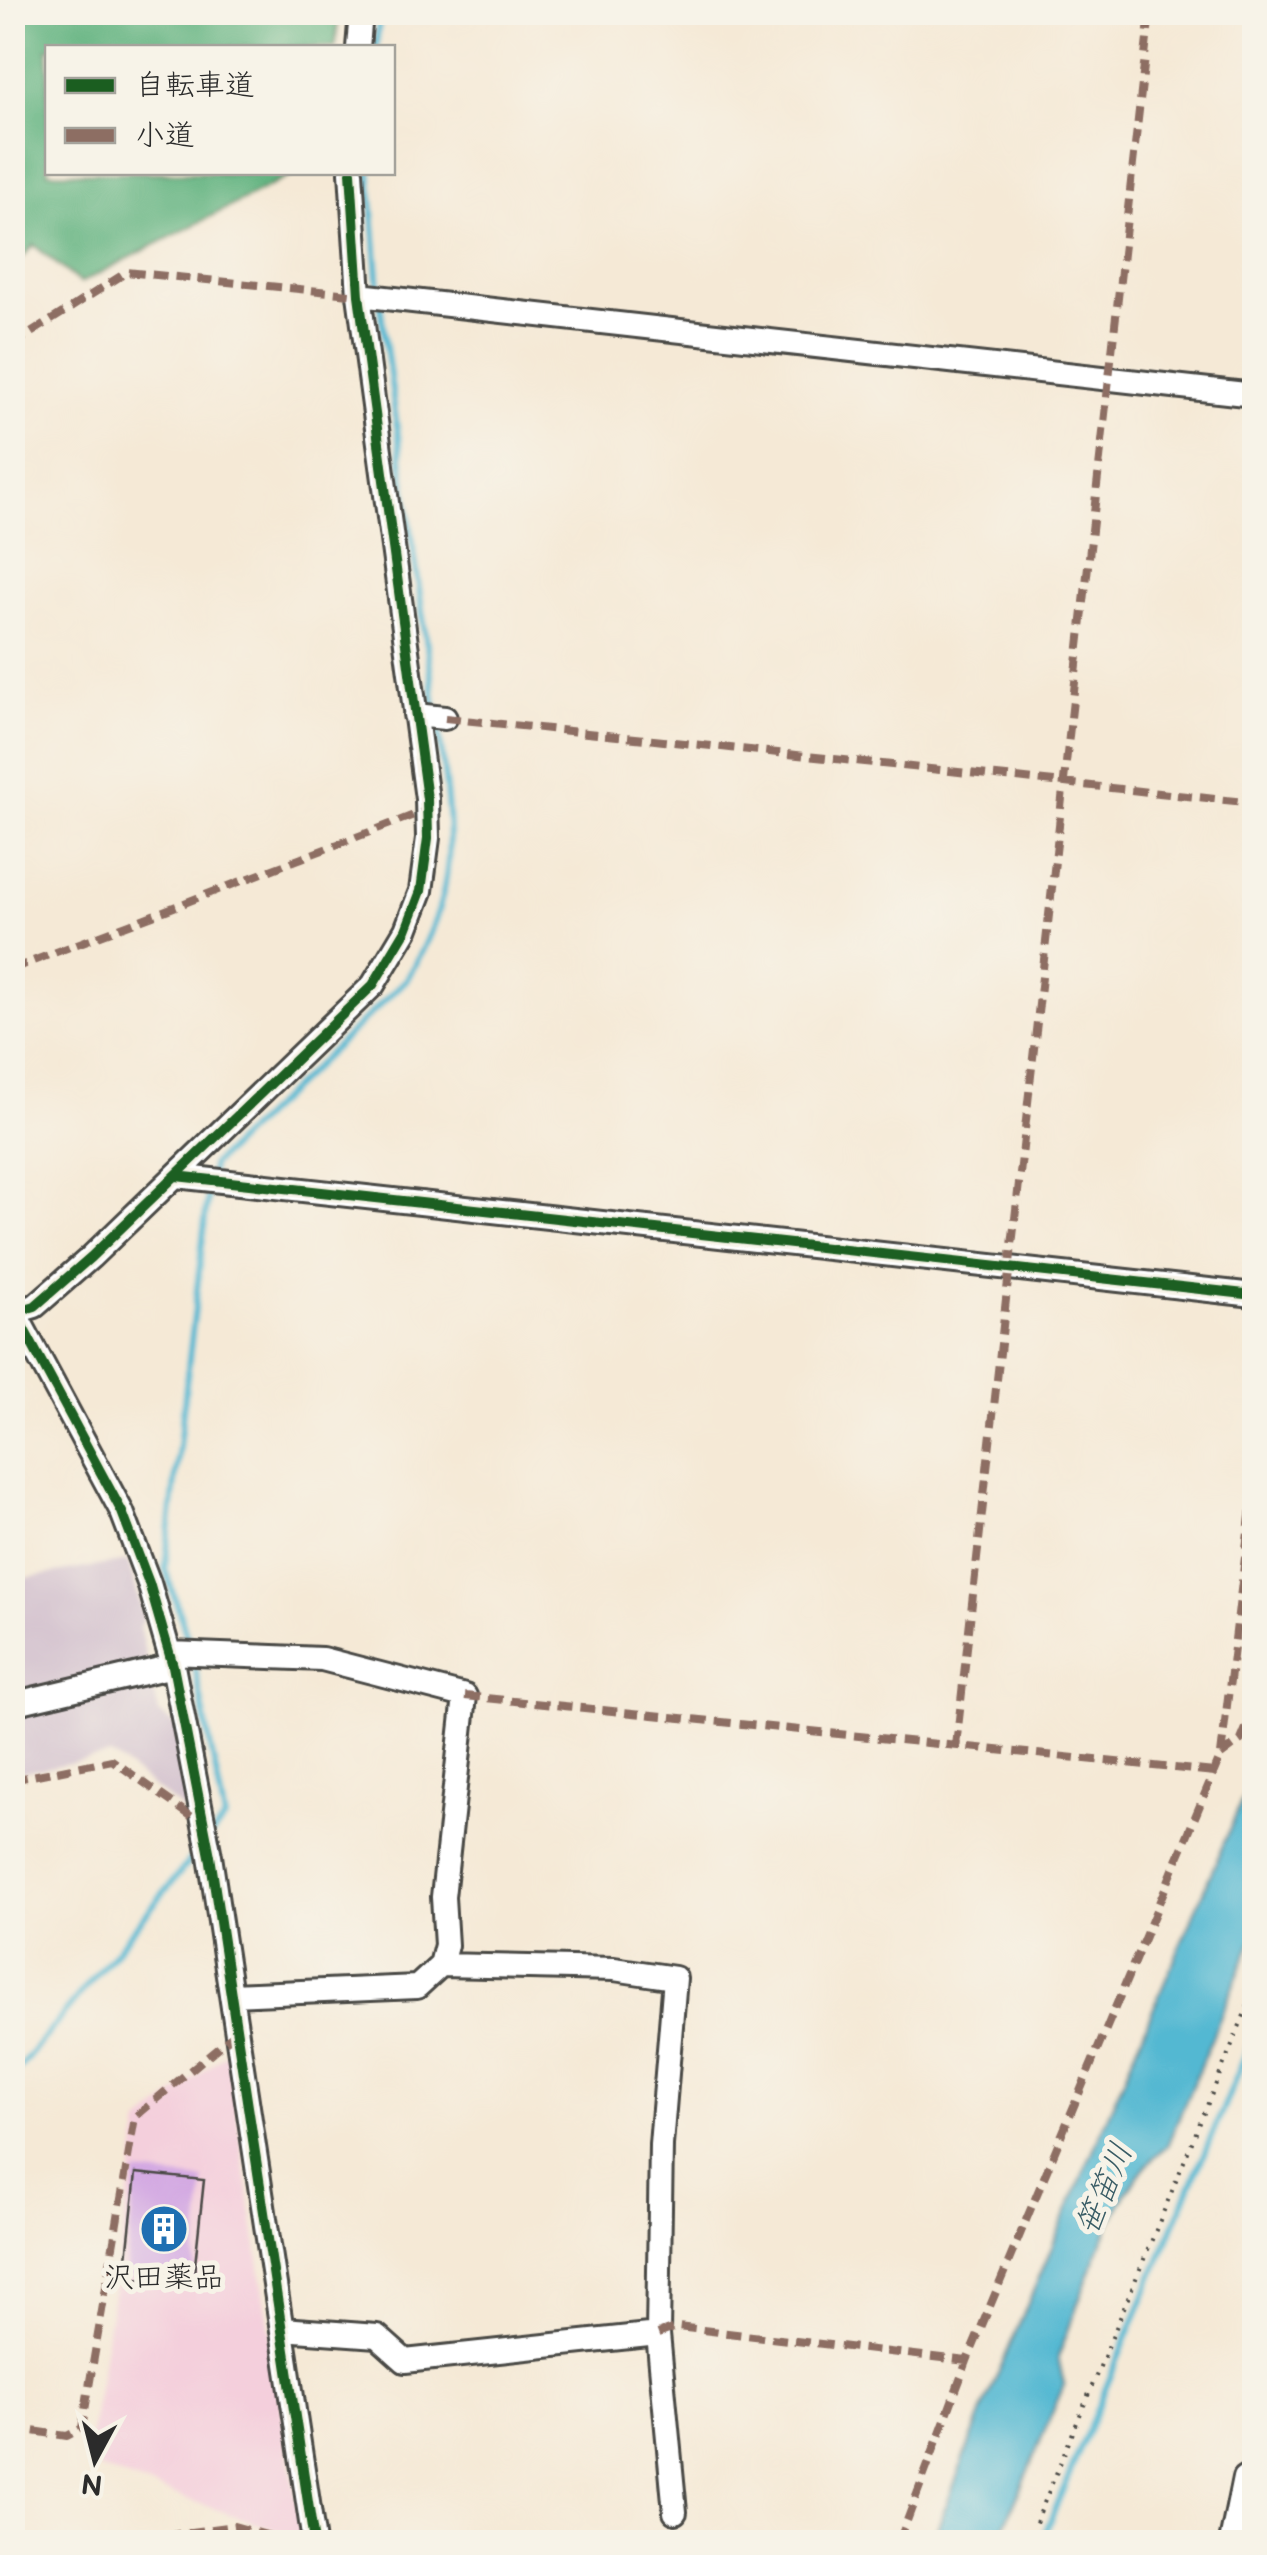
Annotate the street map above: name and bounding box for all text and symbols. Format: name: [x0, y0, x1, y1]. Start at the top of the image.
legend: [45, 45, 395, 175]
text: 自転車道: [135, 68, 255, 104]
text: 小道: [135, 118, 195, 154]
water label: 笹笛川: [1068, 2137, 1142, 2241]
building icon: 沢田薬品: [138, 2203, 190, 2255]
place label: 沢田薬品: [104, 2260, 224, 2296]
north arrow: [45, 2410, 145, 2510]
text: N: [80, 2466, 105, 2501]

